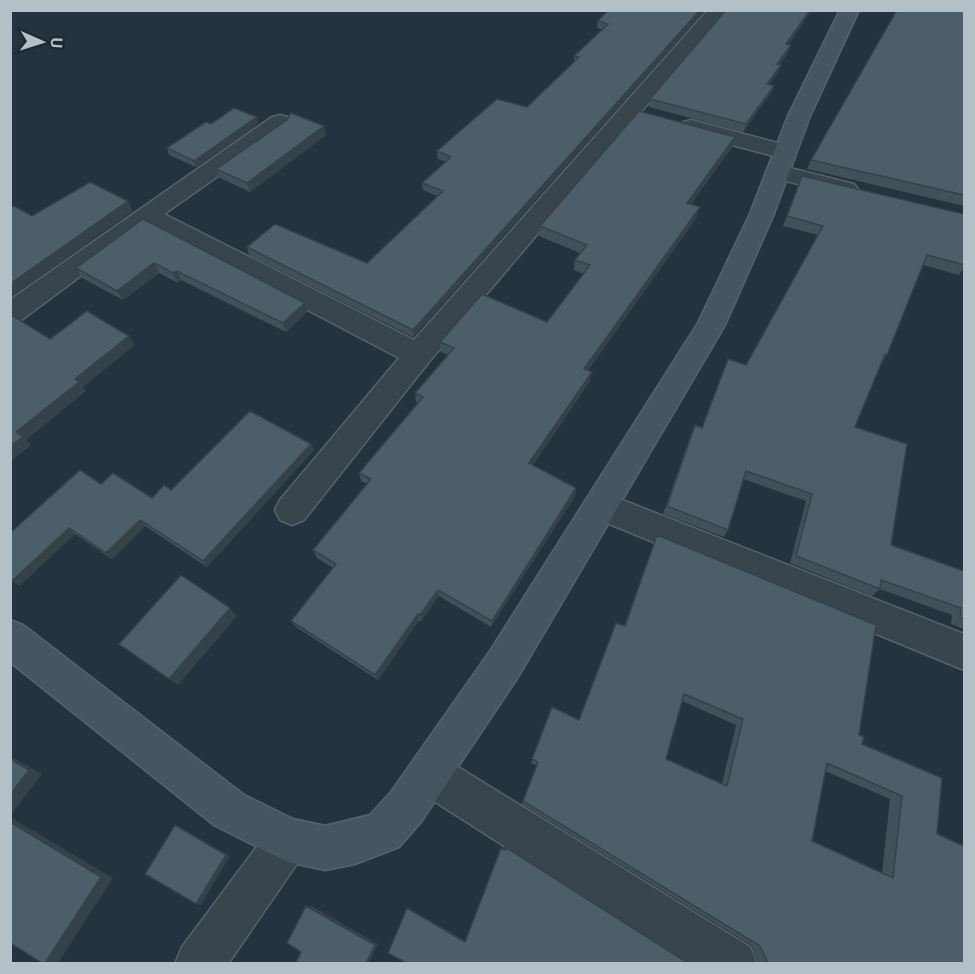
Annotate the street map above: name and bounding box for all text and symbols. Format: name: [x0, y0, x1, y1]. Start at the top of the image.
north arrow: [12, 12, 72, 72]
text: U: [47, 37, 66, 49]

